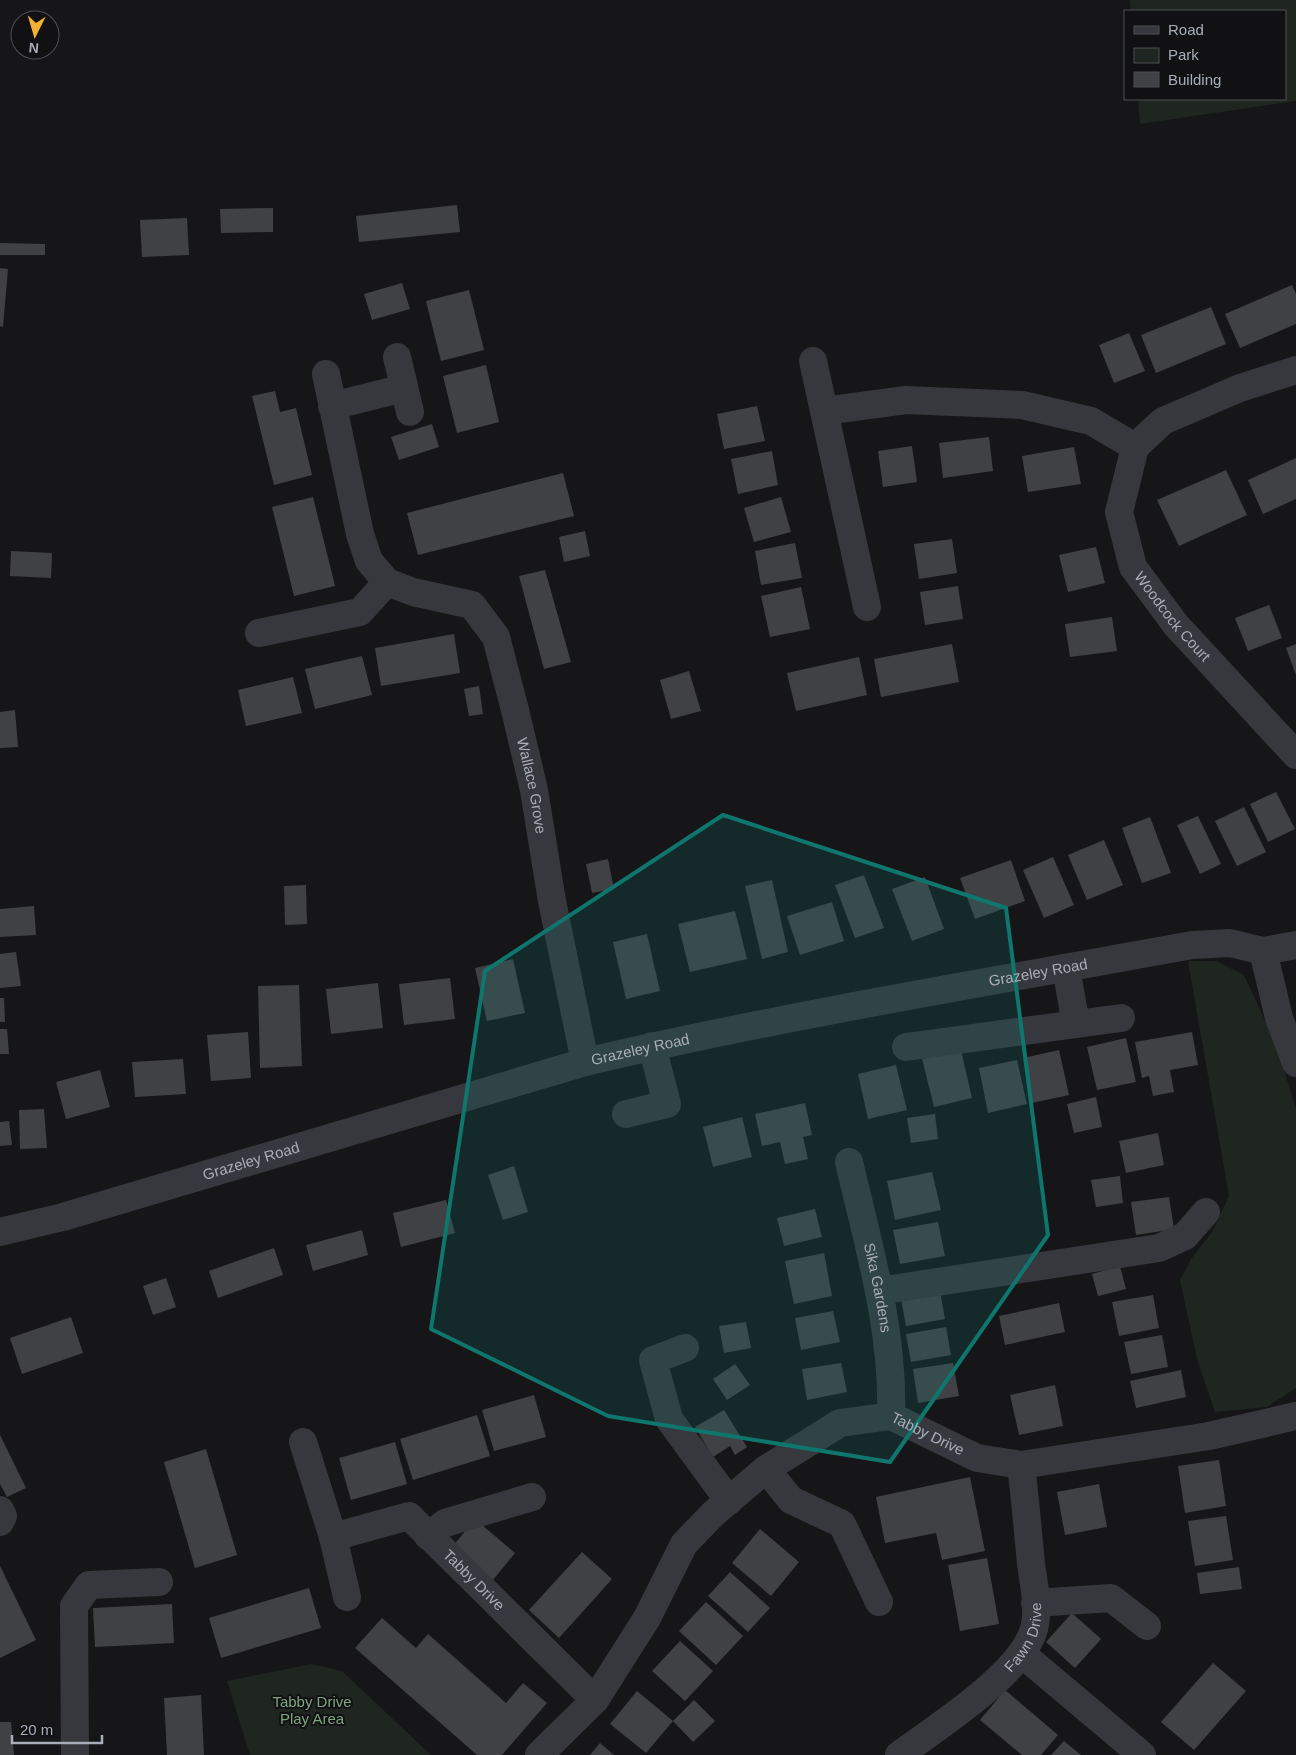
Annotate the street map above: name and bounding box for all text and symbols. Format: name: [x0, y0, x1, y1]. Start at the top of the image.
north arrow: [10, 10, 60, 60]
legend: [1124, 10, 1286, 100]
text: Road: [1168, 21, 1204, 38]
text: N: [28, 40, 40, 56]
text: Park: [1168, 46, 1199, 63]
text: Building: [1168, 71, 1221, 88]
street label: Woodcock Court: [1131, 568, 1215, 665]
street label: Wallace Grove: [514, 736, 550, 835]
street label: Grazeley Road: [987, 955, 1089, 989]
street label: Grazeley Road: [589, 1030, 691, 1068]
street label: Grazeley Road: [201, 1138, 301, 1183]
street label: Sika Gardens: [861, 1241, 895, 1334]
street label: Tabby Drive: [889, 1408, 967, 1458]
street label: Tabby Drive: [440, 1546, 508, 1614]
street label: Fawn Drive: [1001, 1602, 1044, 1675]
park label: Tabby Drive Play Area: [272, 1693, 352, 1727]
scale bar: [12, 1712, 102, 1744]
text: 20 m: [20, 1721, 53, 1738]

